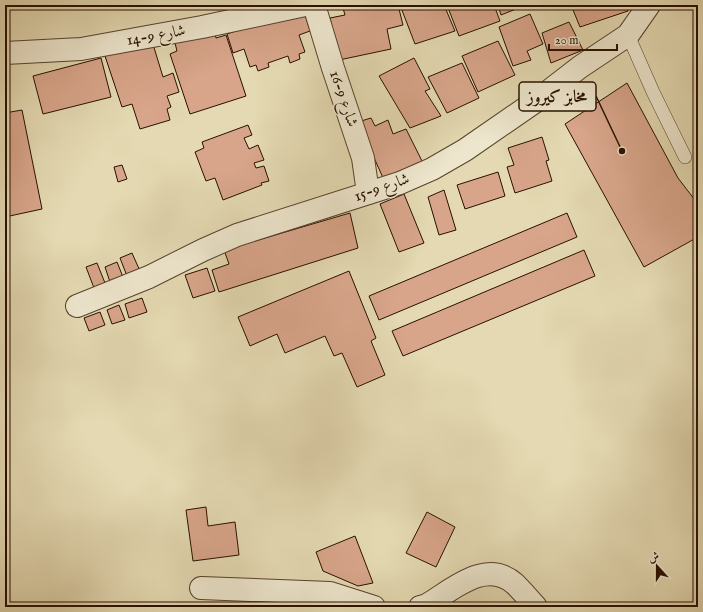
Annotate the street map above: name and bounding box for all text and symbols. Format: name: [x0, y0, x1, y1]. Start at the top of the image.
street label: شارع 9-14: [125, 21, 187, 53]
scale bar: [549, 26, 617, 52]
text: 20 m: [555, 33, 578, 48]
street label: شارع 9-16: [322, 68, 362, 131]
callout: مخابز كيروز: [519, 82, 596, 111]
text: مخابز كيروز: [525, 87, 588, 108]
street label: شارع 9-15: [352, 169, 413, 209]
north arrow: [637, 546, 677, 586]
text: ش: [646, 549, 661, 566]

